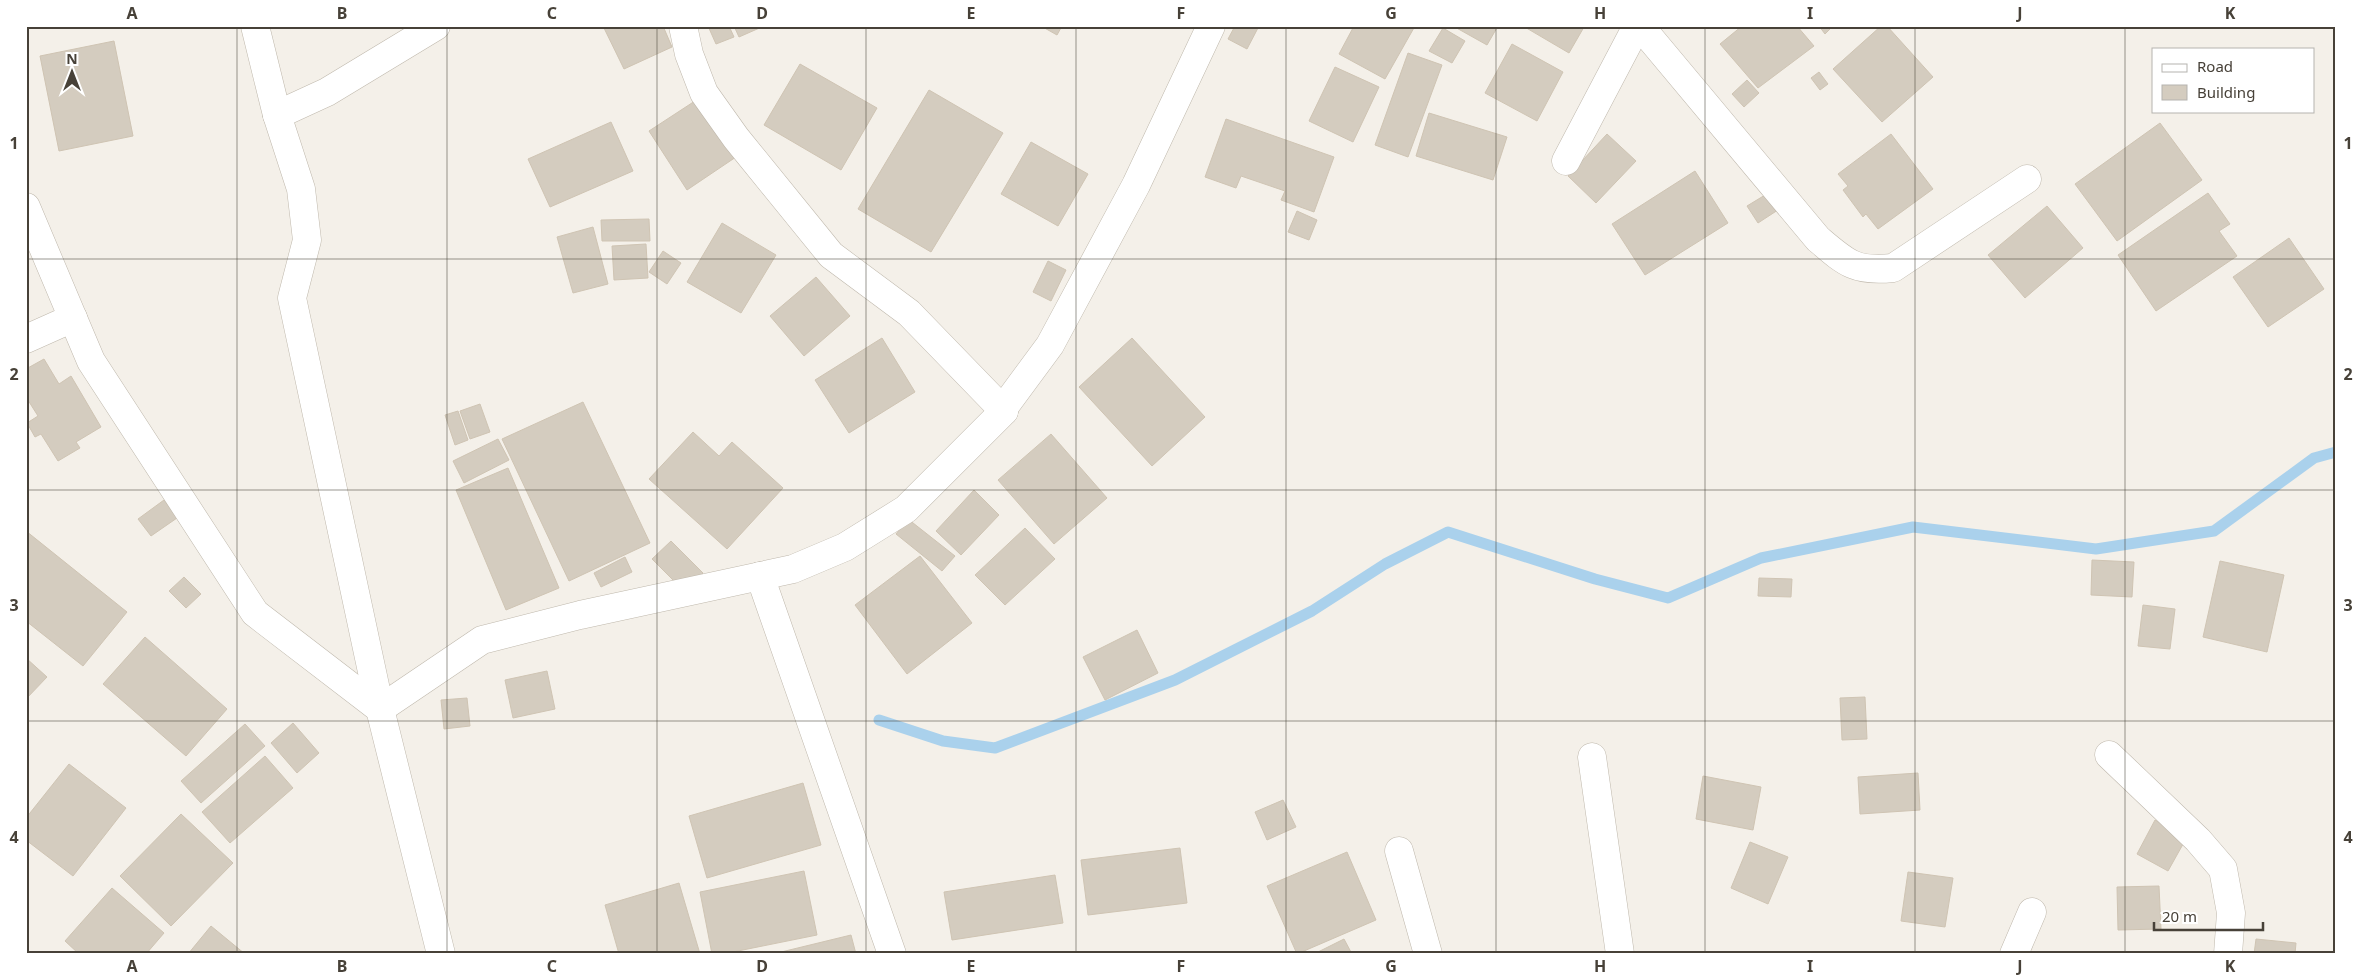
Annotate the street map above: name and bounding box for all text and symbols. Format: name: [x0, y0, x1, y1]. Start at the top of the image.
text: A: [126, 2, 138, 24]
text: B: [337, 2, 347, 24]
text: C: [547, 2, 557, 24]
text: D: [756, 2, 768, 24]
text: E: [967, 2, 976, 24]
text: F: [1177, 2, 1185, 24]
text: G: [1385, 2, 1397, 24]
text: H: [1594, 2, 1606, 24]
text: I: [1807, 2, 1813, 24]
text: J: [2015, 2, 2023, 24]
text: K: [2225, 2, 2236, 24]
north arrow: [48, 48, 98, 98]
legend: [2152, 48, 2314, 112]
text: N: [66, 49, 78, 68]
text: Road: [2197, 56, 2233, 76]
text: Building: [2197, 82, 2255, 102]
text: 1: [9, 132, 19, 154]
text: 1: [2343, 132, 2353, 154]
text: 2: [9, 363, 19, 385]
text: 2: [2343, 363, 2353, 385]
text: 3: [9, 594, 19, 616]
text: 3: [2343, 594, 2353, 616]
text: 4: [9, 826, 19, 848]
text: 4: [2343, 826, 2353, 848]
scale bar: [2154, 900, 2263, 932]
text: 20 m: [2162, 906, 2197, 926]
text: A: [126, 955, 138, 977]
text: B: [337, 955, 347, 977]
text: C: [547, 955, 557, 977]
text: D: [756, 955, 768, 977]
text: E: [967, 955, 976, 977]
text: F: [1177, 955, 1185, 977]
text: G: [1385, 955, 1397, 977]
text: H: [1594, 955, 1606, 977]
text: I: [1807, 955, 1813, 977]
text: J: [2015, 955, 2023, 977]
text: K: [2225, 955, 2236, 977]

